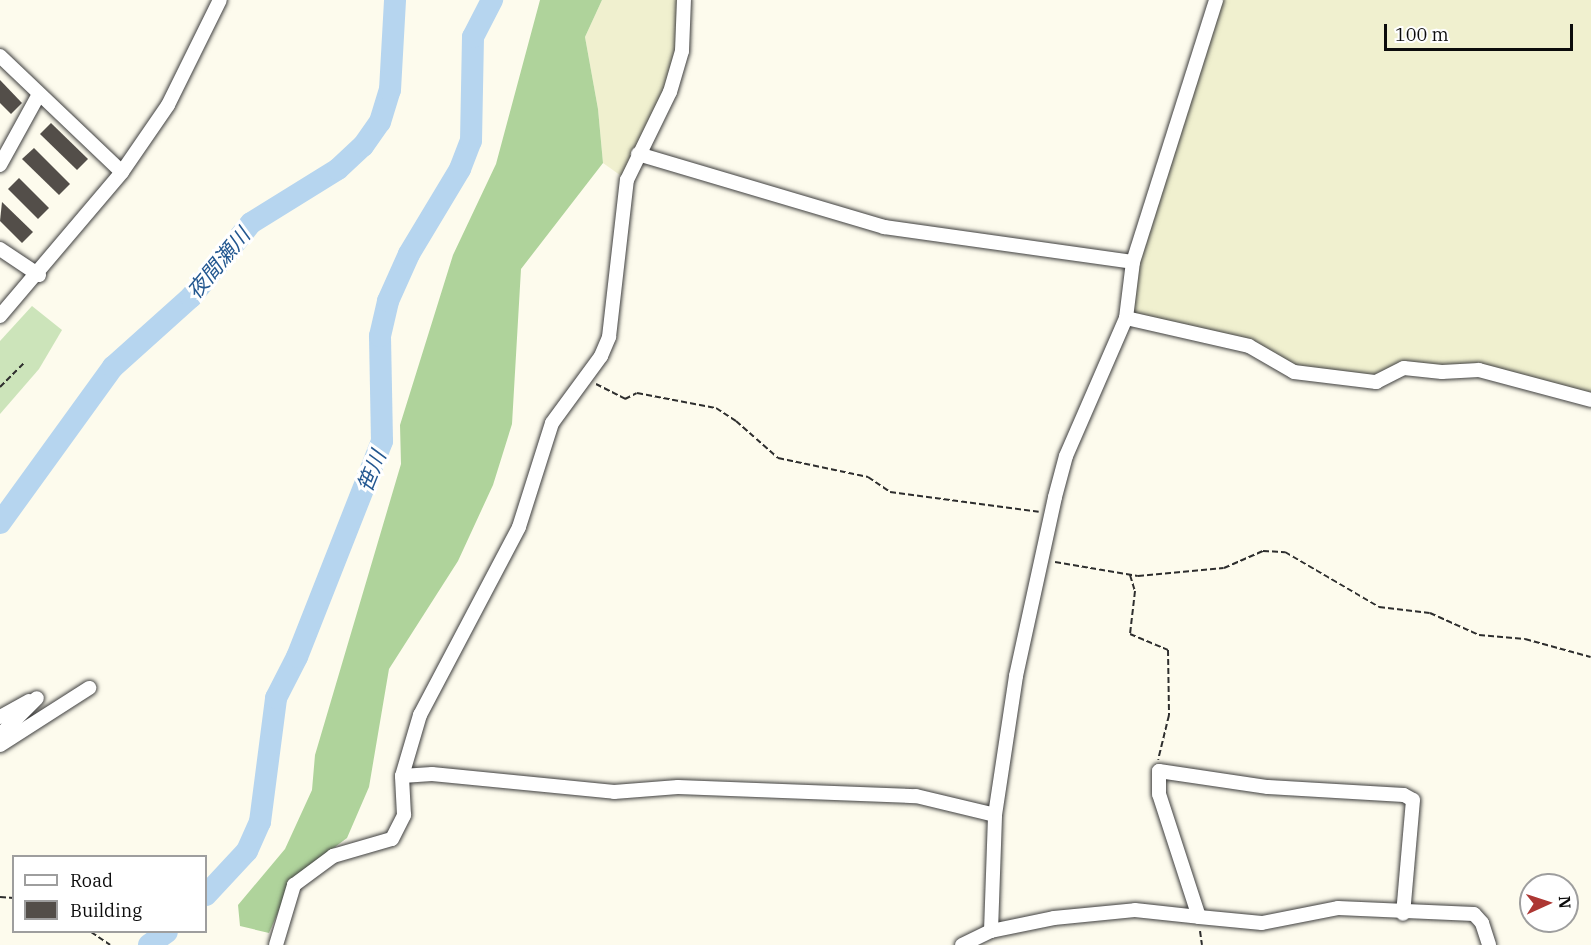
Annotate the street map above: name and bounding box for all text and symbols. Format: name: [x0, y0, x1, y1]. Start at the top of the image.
scale bar: [1387, 12, 1576, 50]
text: 100 m: [1395, 23, 1449, 46]
water label: 夜間瀬川: [181, 223, 255, 303]
water label: 笹川: [351, 447, 391, 495]
legend: [12, 855, 207, 933]
text: Road: [70, 869, 113, 892]
north arrow: [1519, 873, 1579, 933]
text: N: [1555, 895, 1575, 909]
text: Building: [70, 899, 142, 922]

